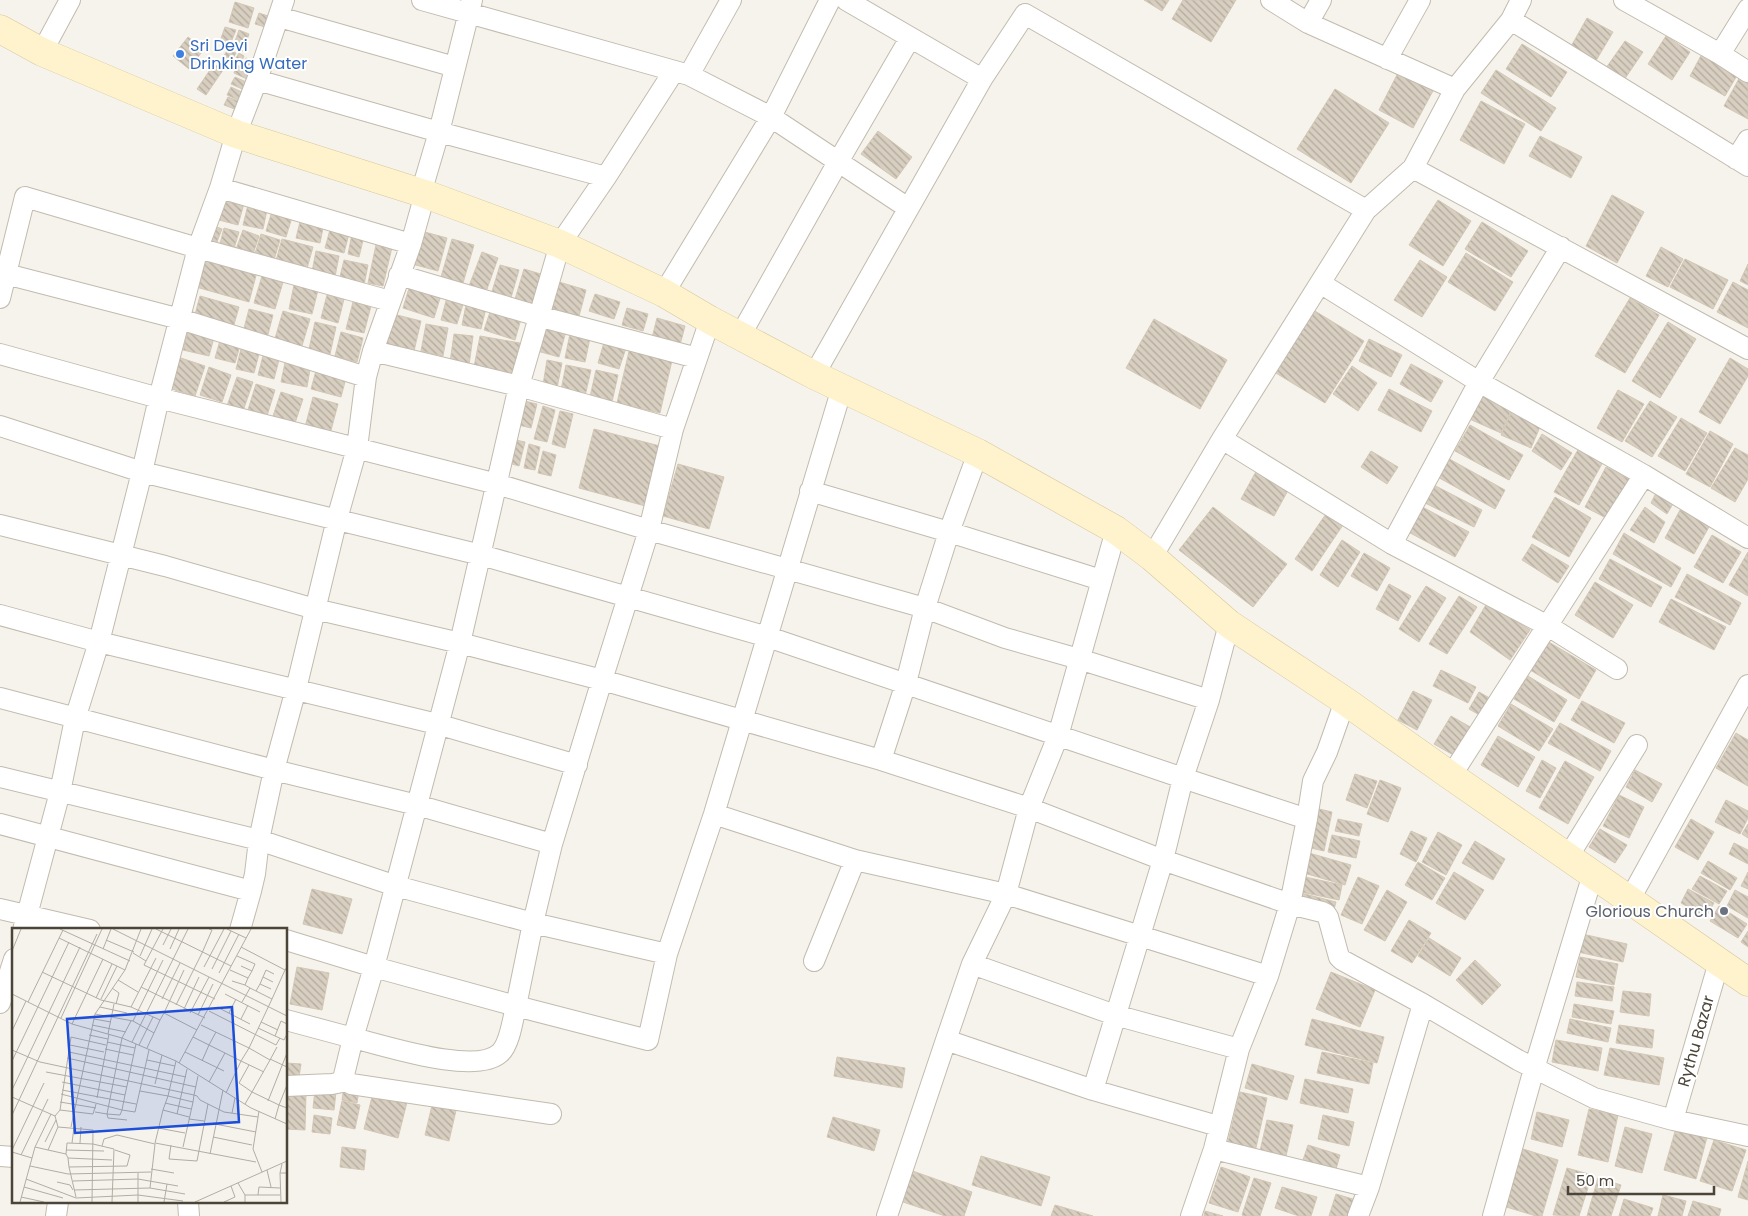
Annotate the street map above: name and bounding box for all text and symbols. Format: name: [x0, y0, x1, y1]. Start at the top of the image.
place label: Sri Devi Drinking Water: [190, 34, 307, 75]
marker: Sri Devi Drinking Water: [174, 48, 186, 60]
place label: Glorious Church: [1586, 900, 1714, 923]
marker: Glorious Church: [1718, 905, 1730, 917]
inset map: [12, 928, 288, 1204]
street label: Rythu Bazar: [1672, 993, 1720, 1089]
scale bar: [1568, 1164, 1714, 1196]
text: 50 m: [1576, 1170, 1614, 1191]

